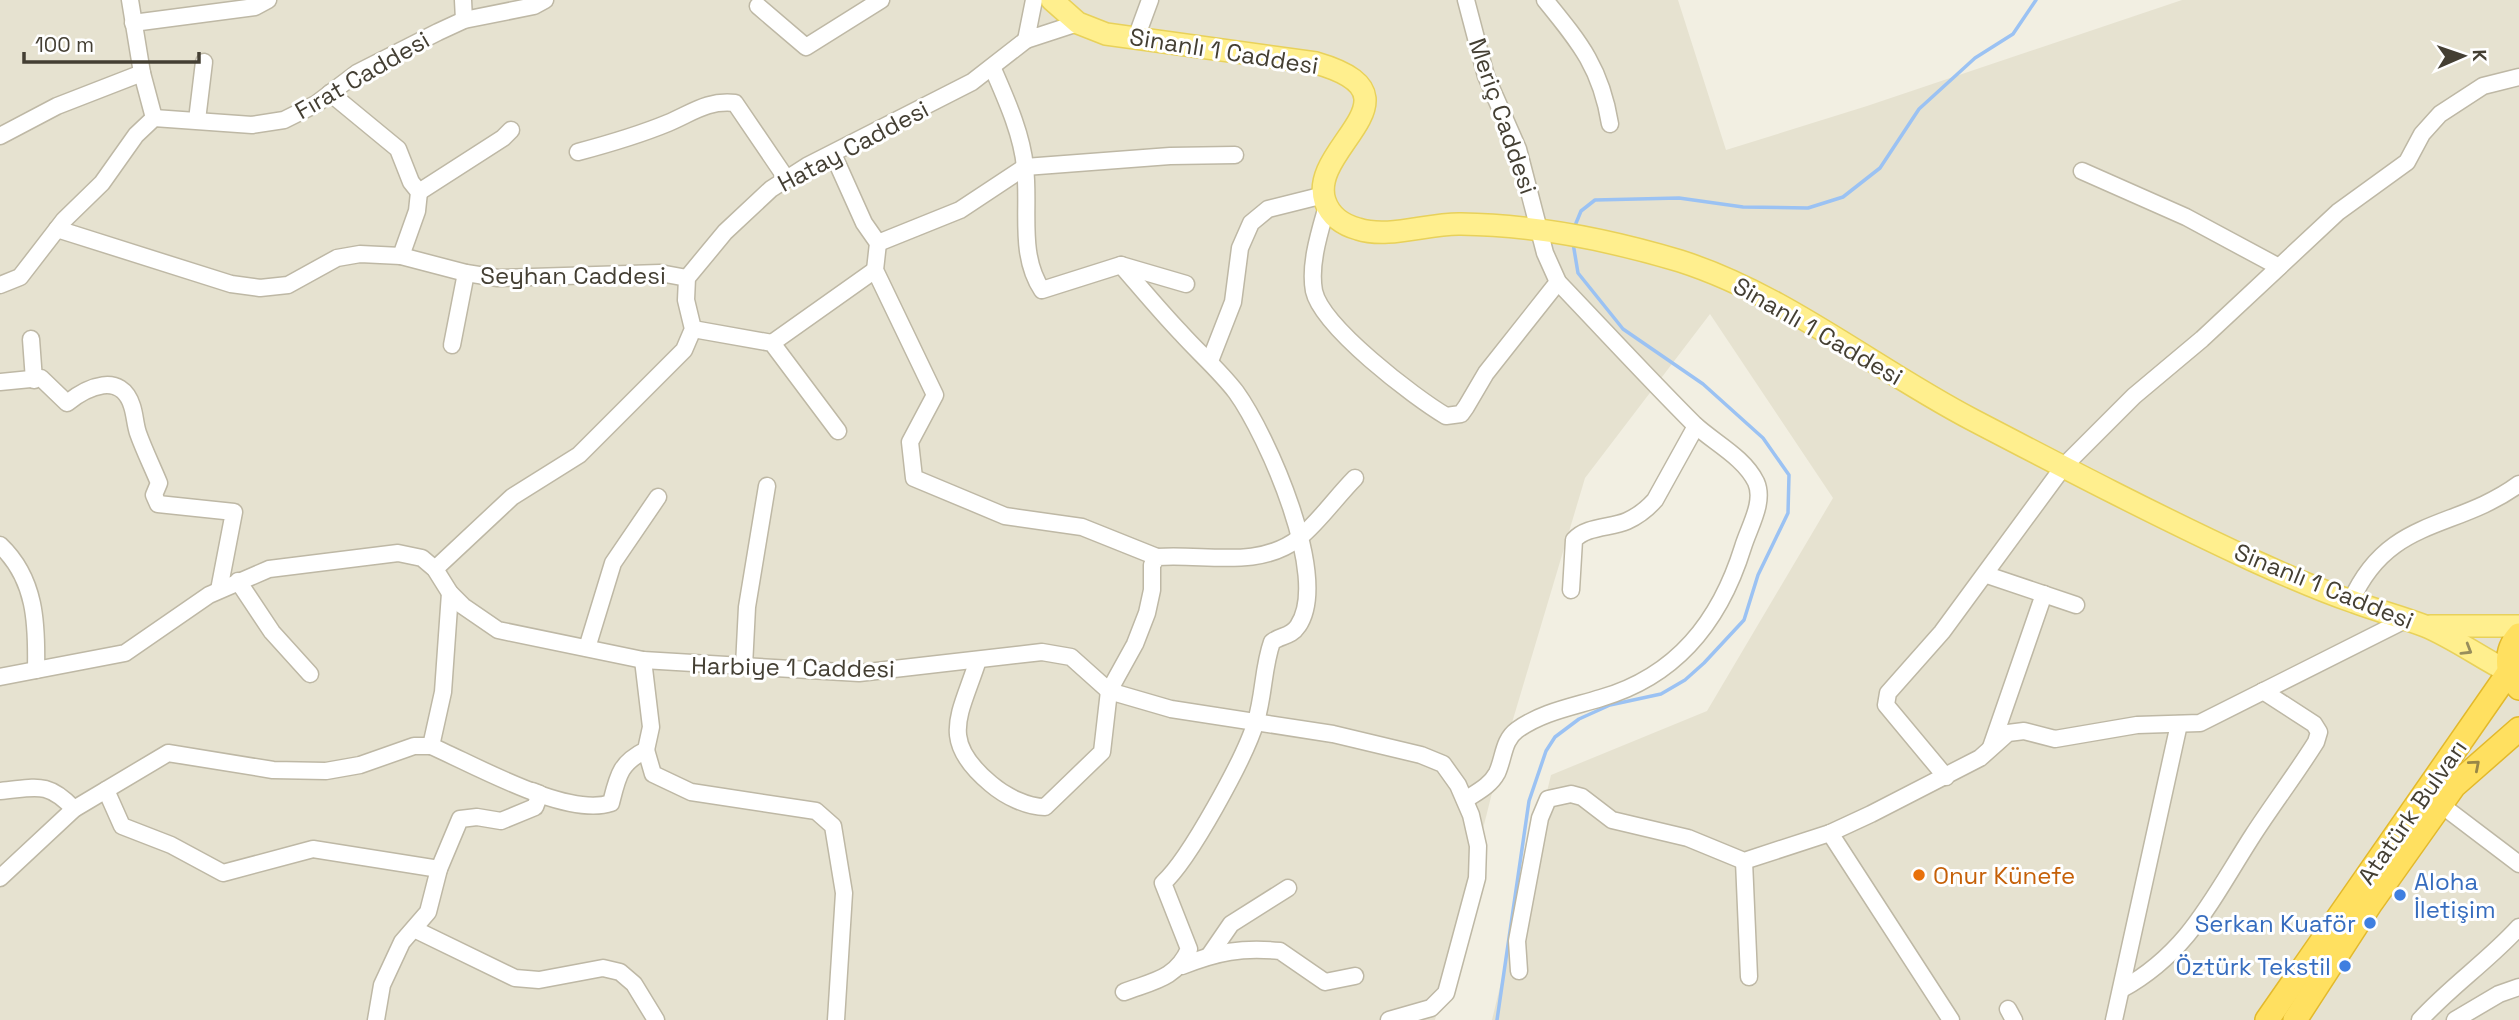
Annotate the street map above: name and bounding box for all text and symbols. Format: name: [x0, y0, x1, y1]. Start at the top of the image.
scale bar: [24, 21, 200, 65]
street label: Sinanlı 1 Caddesi: [1128, 21, 1320, 81]
north arrow: [2428, 21, 2498, 91]
street label: Fırat Caddesi: [289, 24, 435, 126]
text: 100 m: [35, 31, 94, 58]
street label: Meriç Caddesi: [1462, 34, 1544, 198]
text: K: [2467, 49, 2492, 62]
street label: Hatay Caddesi: [772, 93, 934, 199]
street label: Seyhan Caddesi: [480, 260, 666, 291]
street label: Sinanlı 1 Caddesi: [1728, 270, 1908, 392]
street label: Sinanlı 1 Caddesi: [2230, 536, 2418, 636]
one-way arrow: [2460, 642, 2473, 655]
street label: Harbiye 1 Caddesi: [691, 650, 895, 684]
street label: Atatürk Bulvarı: [2350, 733, 2474, 891]
one-way arrow: [2467, 760, 2480, 773]
place label: Onur Künefe: [1933, 860, 2075, 891]
place label: Aloha İletişim: [2414, 866, 2496, 925]
marker: Onur Künefe: [1911, 867, 1927, 883]
marker: Aloha İletişim: [2392, 887, 2408, 903]
place label: Serkan Kuaför: [2195, 908, 2356, 939]
marker: Serkan Kuaför: [2362, 915, 2378, 931]
place label: Öztürk Tekstil: [2176, 951, 2331, 982]
marker: Öztürk Tekstil: [2337, 958, 2353, 974]

